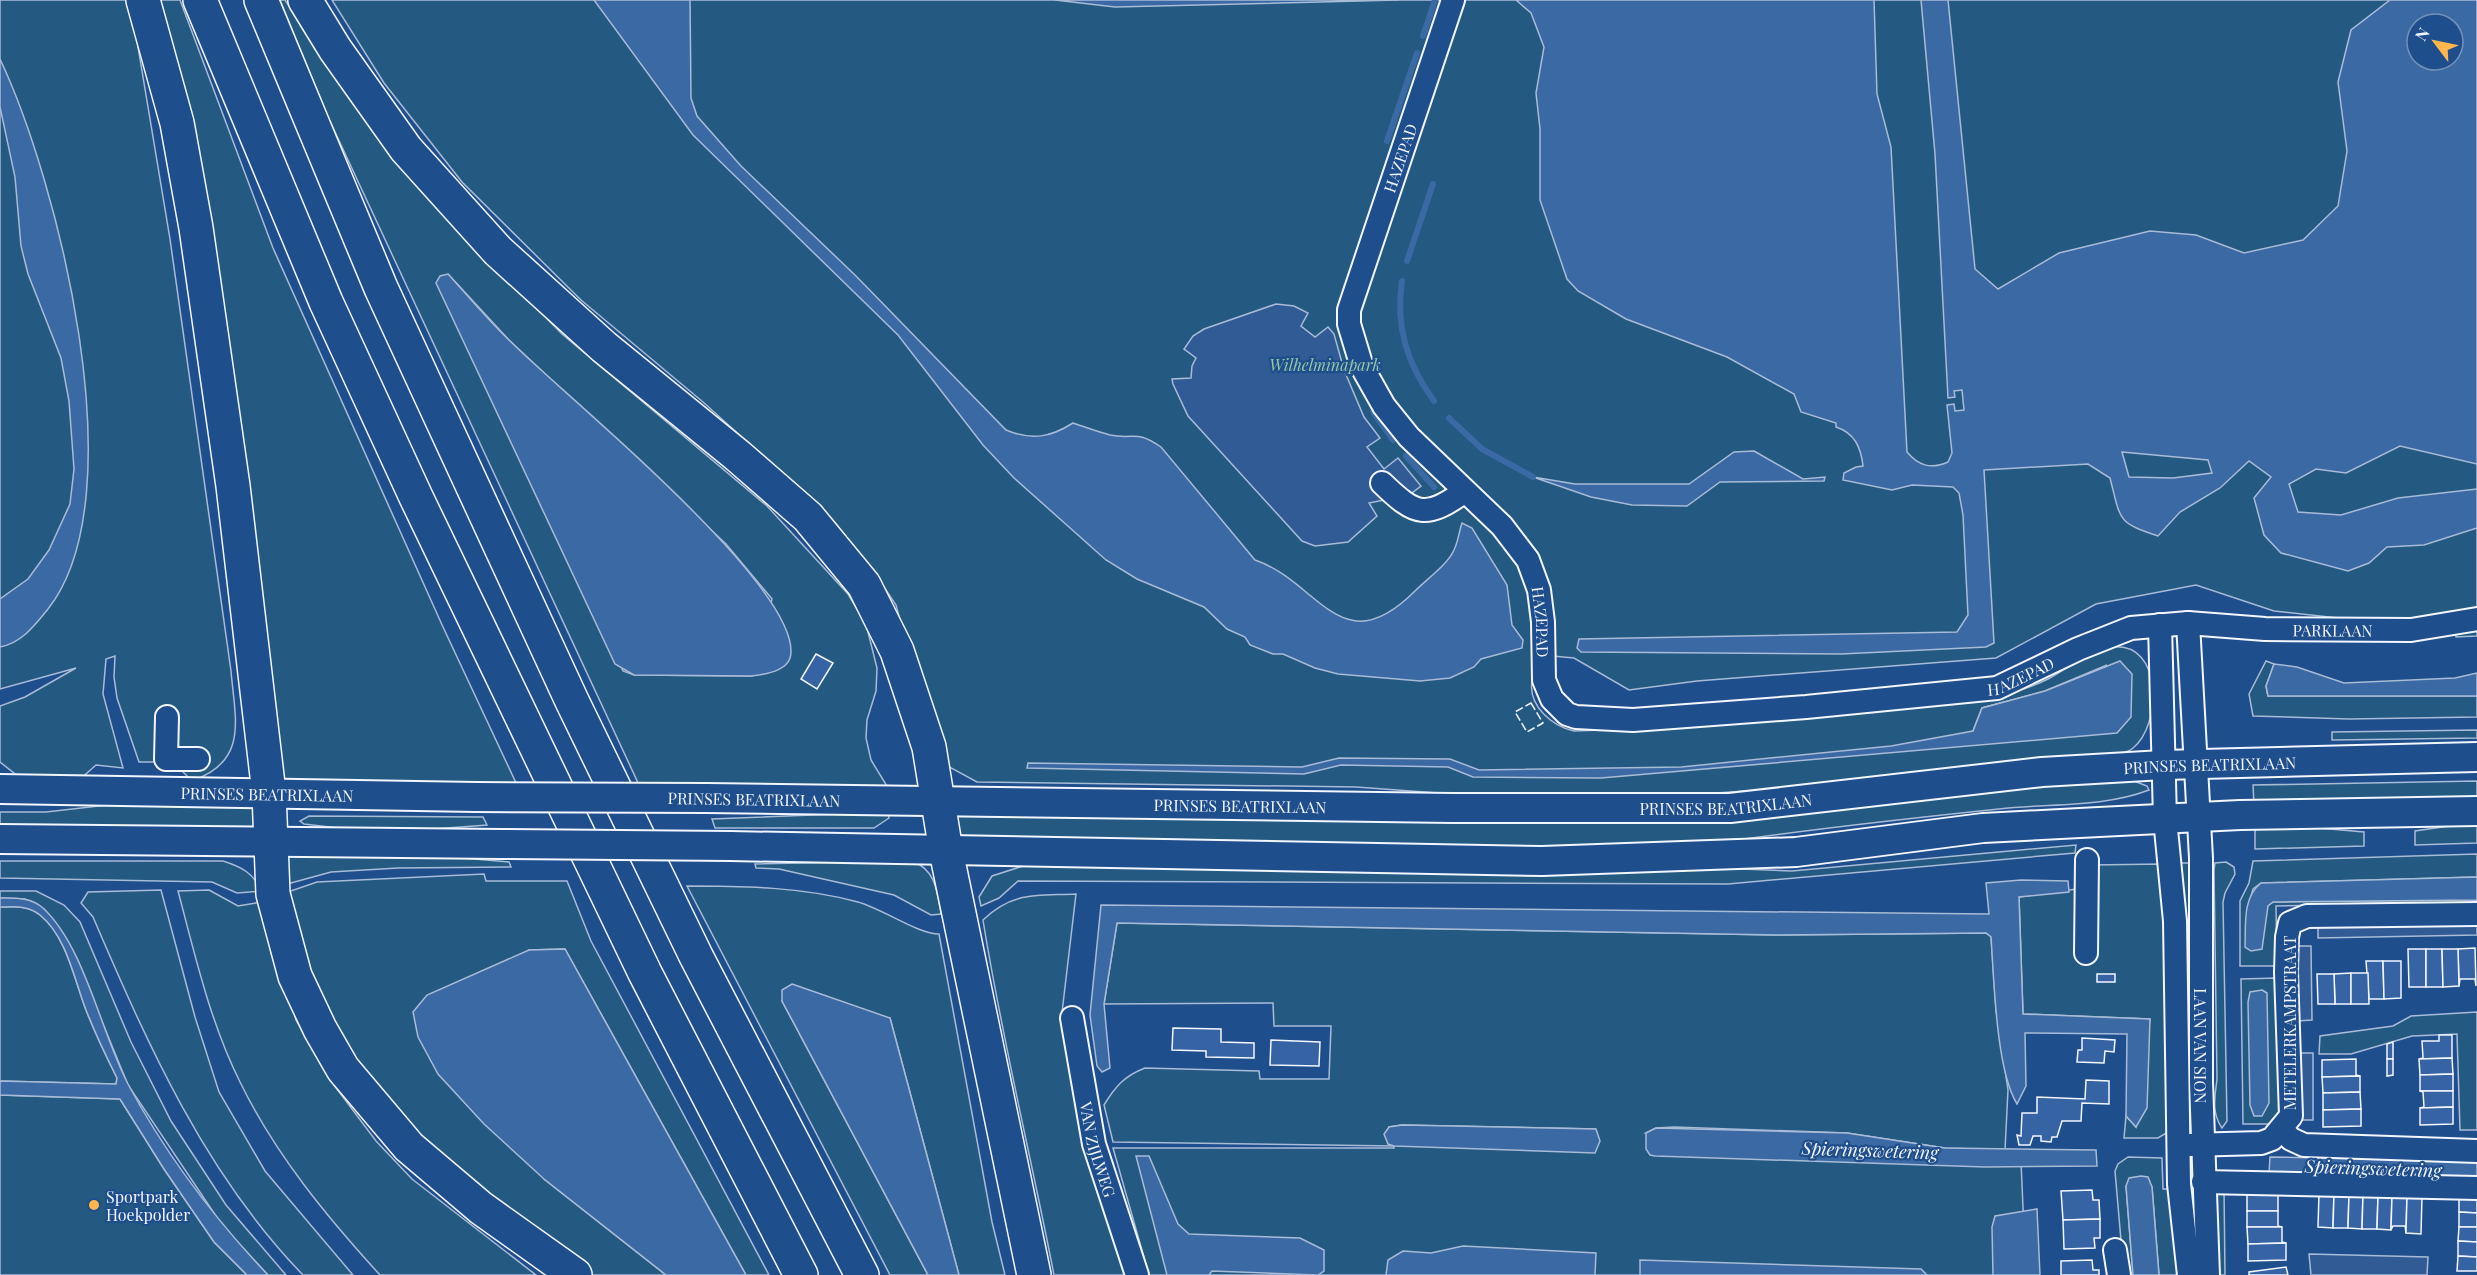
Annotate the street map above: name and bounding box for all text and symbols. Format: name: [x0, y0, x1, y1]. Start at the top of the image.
north arrow: [2405, 12, 2465, 72]
text: N: [2410, 23, 2434, 44]
street label: HAZEPAD: [1378, 121, 1422, 195]
park label: Wilhelminapark: [1269, 354, 1381, 375]
street label: HAZEPAD: [1528, 585, 1554, 658]
street label: PARKLAAN: [2293, 619, 2373, 640]
street label: HAZEPAD: [1986, 652, 2057, 699]
street label: PRINSES BEATRIXLAAN: [2123, 751, 2296, 778]
street label: PRINSES BEATRIXLAAN: [180, 782, 354, 805]
street label: PRINSES BEATRIXLAAN: [667, 787, 841, 811]
street label: PRINSES BEATRIXLAAN: [1639, 788, 1813, 819]
street label: PRINSES BEATRIXLAAN: [1153, 793, 1327, 817]
street label: METELERKAMPSTRAAT: [2279, 936, 2300, 1110]
street label: LAAN VAN SION: [2190, 988, 2212, 1104]
street label: VAN ZIJLWEG: [1076, 1099, 1121, 1200]
water label: Spieringswetering: [1800, 1136, 1941, 1164]
water label: Spieringswetering: [2303, 1154, 2444, 1182]
place label: Sportpark Hoekpolder: [106, 1186, 190, 1225]
marker: Sportpark Hoekpolder: [87, 1198, 101, 1212]

